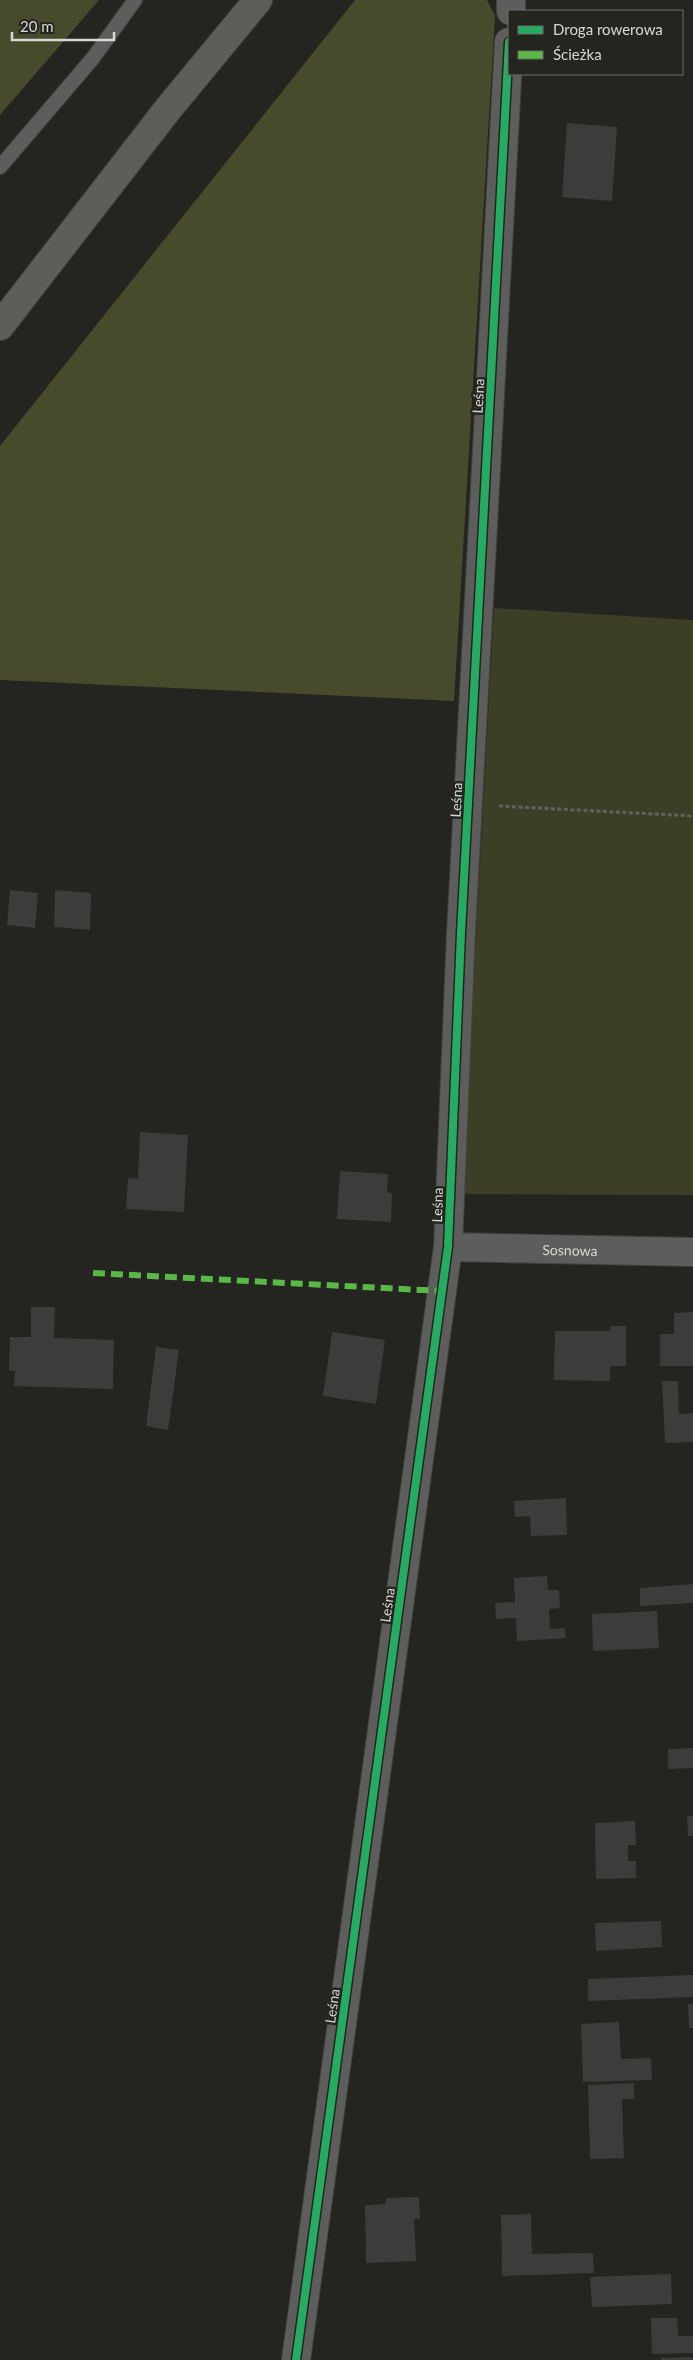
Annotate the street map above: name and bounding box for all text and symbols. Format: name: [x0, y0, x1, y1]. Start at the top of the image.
scale bar: [12, 10, 115, 42]
legend: [508, 10, 683, 75]
text: 20 m: [20, 17, 54, 35]
text: Droga rowerowa: [553, 20, 663, 38]
text: Ścieżka: [553, 45, 602, 63]
street label: Leśna: [469, 378, 487, 414]
street label: Leśna: [447, 782, 465, 818]
street label: Leśna: [428, 1187, 446, 1223]
street label: Sosnowa: [542, 1240, 598, 1259]
street label: Leśna: [376, 1586, 398, 1623]
street label: Leśna: [321, 1987, 343, 2024]

